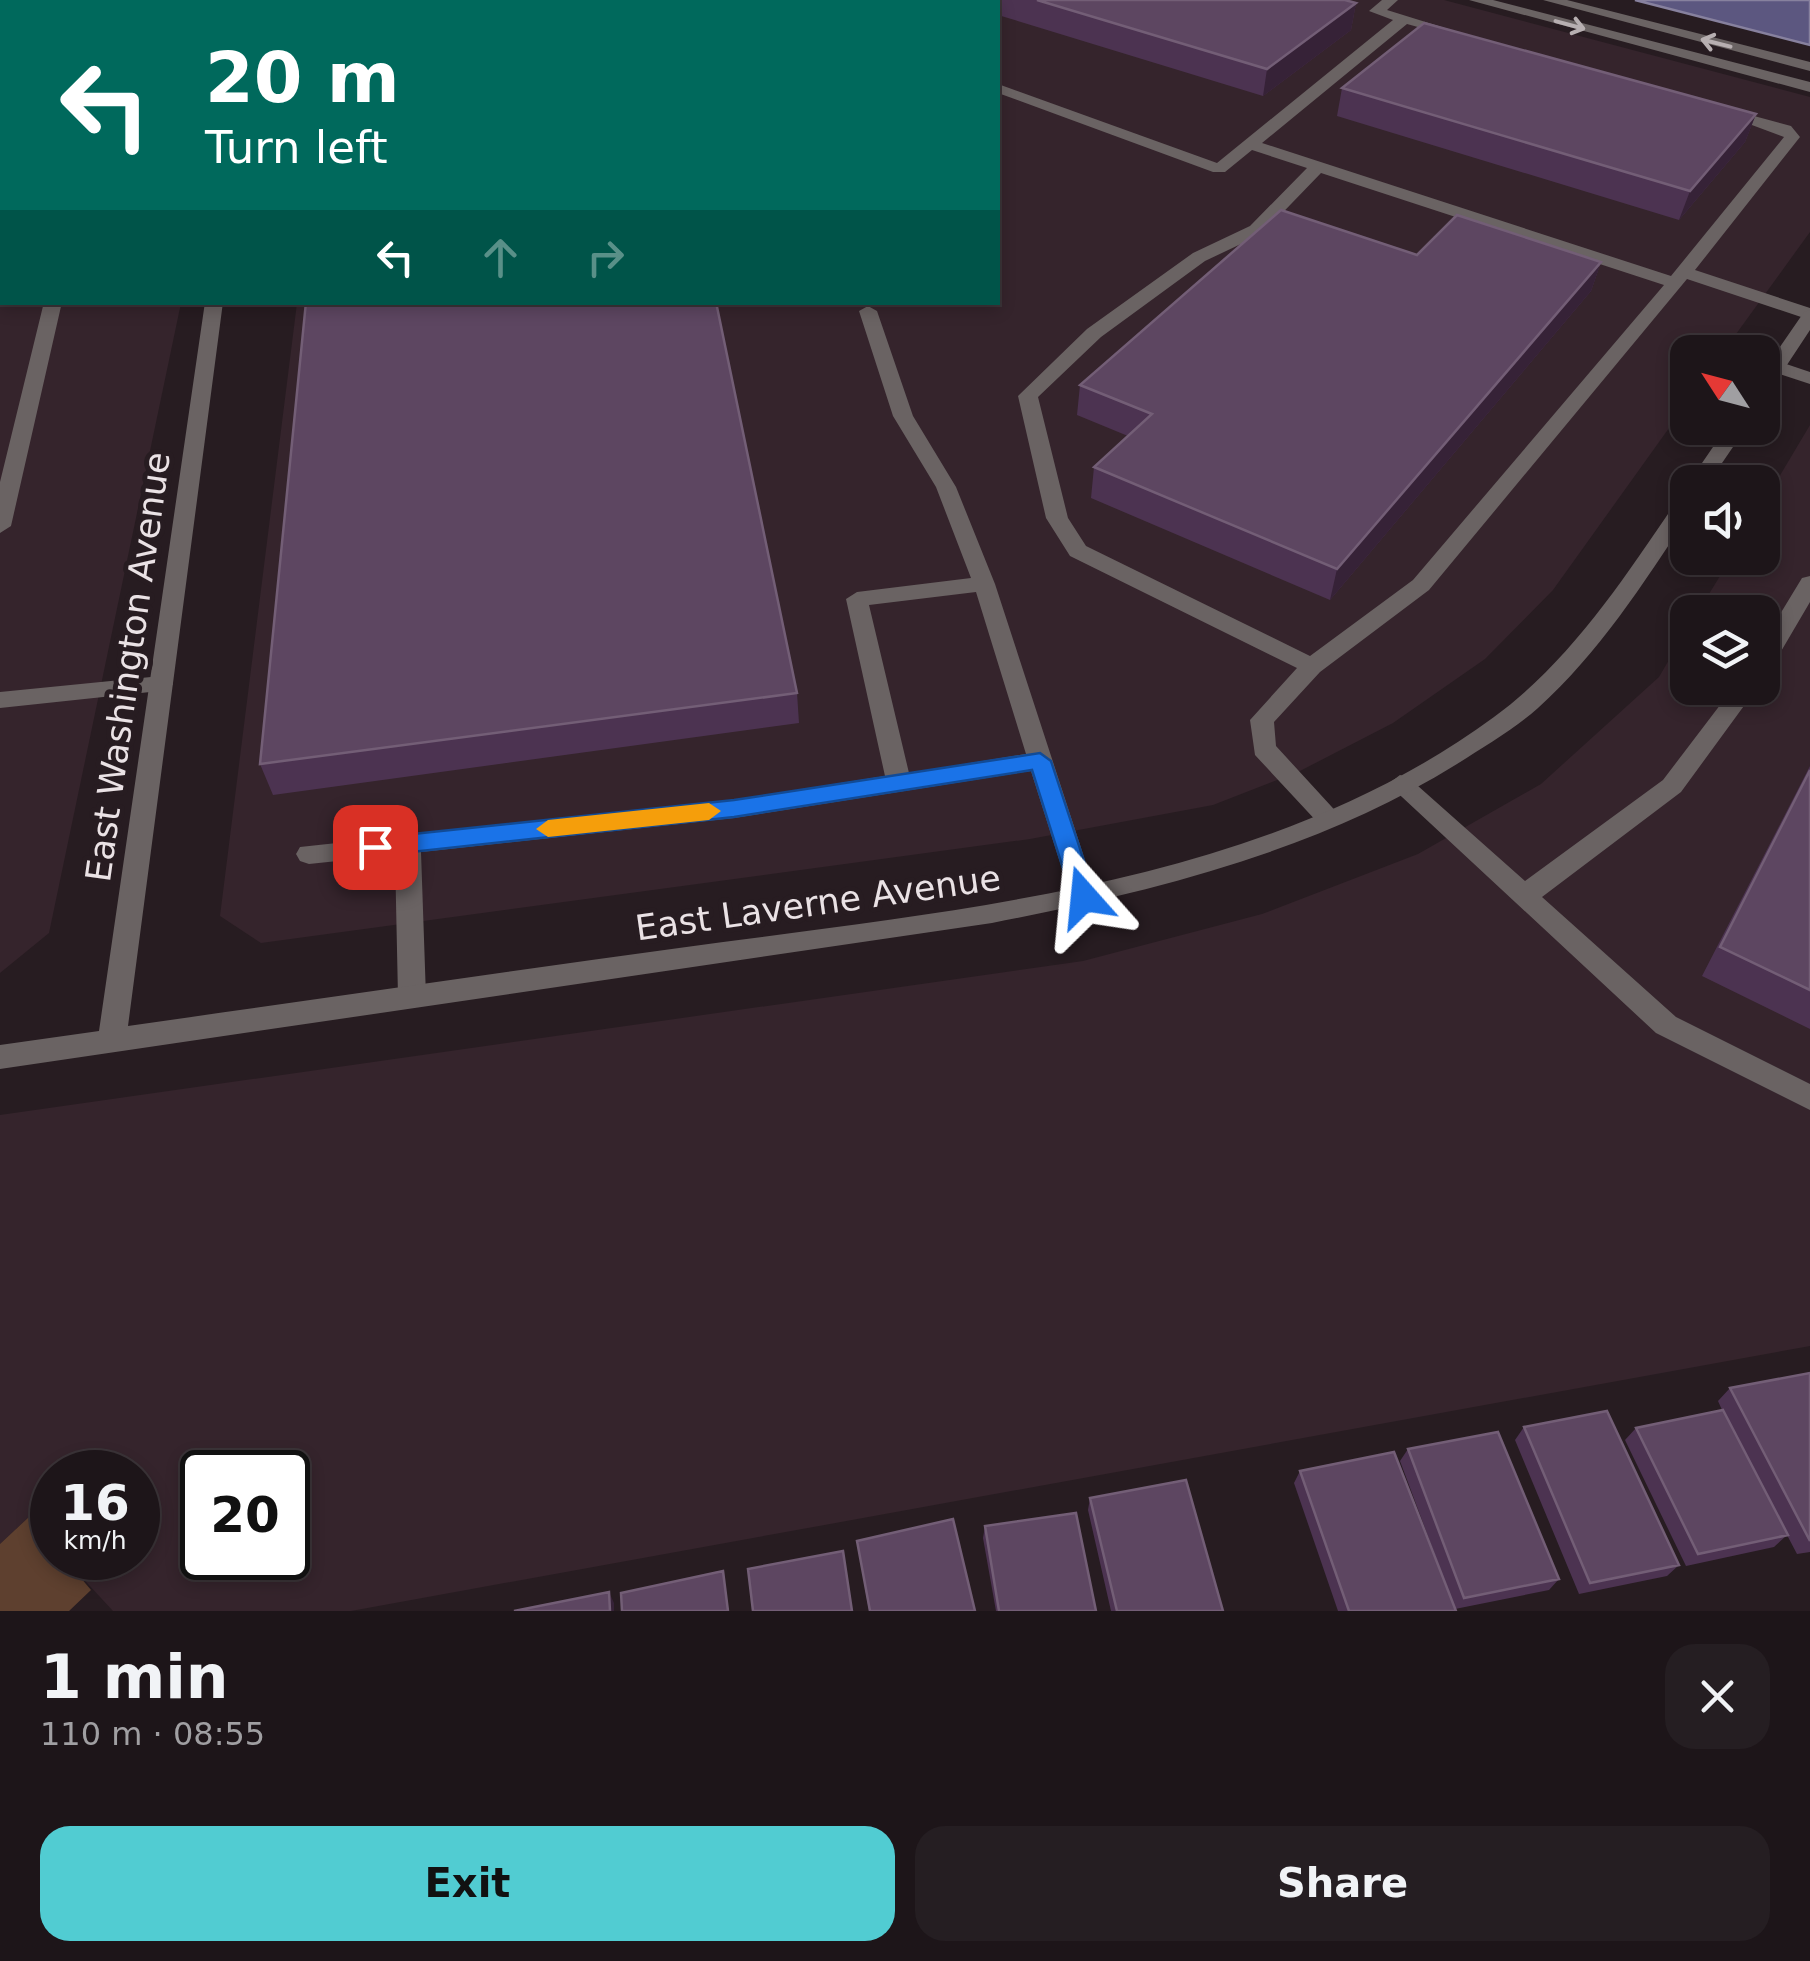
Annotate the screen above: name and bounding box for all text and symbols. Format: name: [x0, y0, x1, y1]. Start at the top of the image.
one-way arrow: [1554, 16, 1585, 35]
one-way arrow: [1701, 32, 1732, 51]
text: 20 m: [205, 37, 400, 119]
icon: left: [40, 40, 170, 170]
text: Turn left: [205, 121, 388, 174]
icon: left: [368, 230, 423, 285]
icon: ahead: [473, 230, 528, 285]
icon: right: [578, 230, 633, 285]
north arrow: [1670, 335, 1780, 445]
map controls: [1670, 335, 1780, 705]
street label: East Washington Avenue: [78, 450, 178, 884]
button: sound: [1670, 465, 1780, 575]
button: layers: [1670, 595, 1780, 705]
pin: [333, 805, 418, 890]
icon: arrive: [348, 820, 403, 875]
position arrow: [1032, 845, 1136, 949]
street label: East Laverne Avenue: [633, 858, 1003, 948]
speed limit sign: 20: [180, 1450, 310, 1580]
text: 16: [60, 1474, 130, 1532]
text: km/h: [63, 1526, 127, 1555]
text: 1 min: [40, 1642, 228, 1712]
button: close: [1665, 1644, 1770, 1749]
text: 110 m · 08:55: [40, 1715, 265, 1753]
button: Exit: [40, 1826, 895, 1941]
button: Share: [915, 1826, 1770, 1941]

